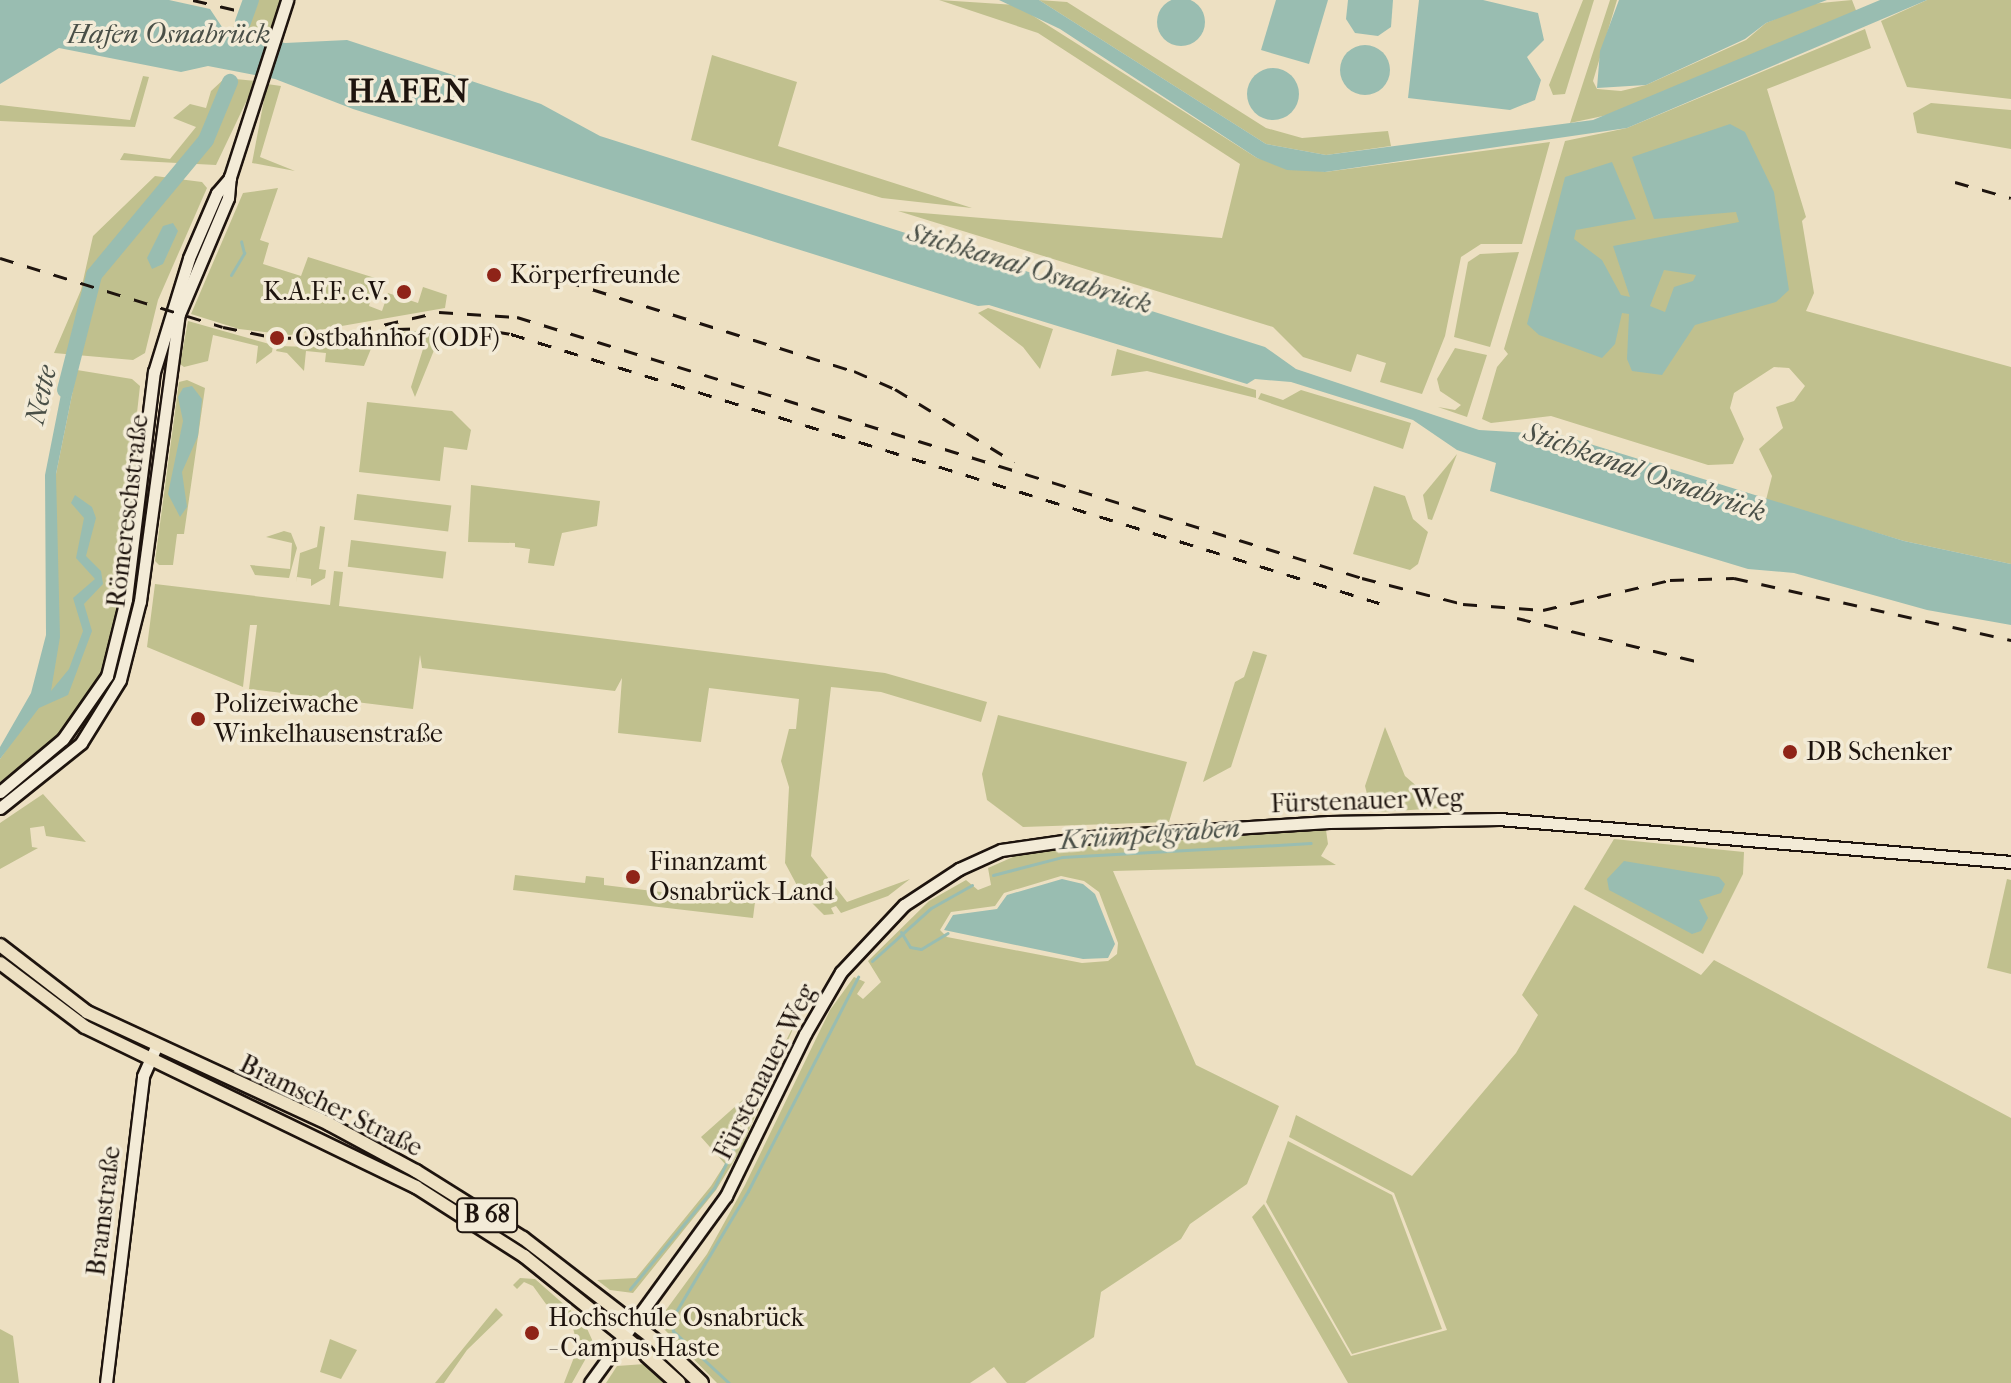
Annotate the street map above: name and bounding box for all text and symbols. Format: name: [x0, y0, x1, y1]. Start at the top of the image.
water label: Hafen Osnabrück: [67, 17, 271, 51]
district label: HAFEN: [347, 72, 471, 112]
water label: Stichkanal Osnabrück: [904, 215, 1156, 321]
place label: Körperfreunde: [510, 259, 680, 291]
marker: Körperfreunde: [485, 266, 503, 284]
place label: K.A.F.F. e.V.: [263, 276, 388, 308]
marker: K.A.F.F. e.V.: [395, 283, 413, 301]
place label: Ostbahnhof (ODF): [295, 322, 500, 354]
marker: Ostbahnhof (ODF): [266, 327, 288, 349]
water label: Nette: [18, 362, 64, 428]
street label: Römereschstraße: [101, 413, 155, 609]
water label: Stichkanal Osnabrück: [1519, 415, 1771, 529]
place label: Polizeiwache Winkelhausenstraße: [214, 688, 443, 750]
marker: Polizeiwache Winkelhausenstraße: [189, 710, 207, 728]
place label: DB Schenker: [1806, 736, 1952, 768]
marker: DB Schenker: [1781, 743, 1799, 761]
street label: Fürstenauer Weg: [1270, 782, 1464, 820]
water label: Krümpelgraben: [1059, 811, 1241, 857]
place label: Finanzamt Osnabrück-Land: [649, 846, 834, 908]
marker: Finanzamt Osnabrück-Land: [624, 868, 642, 886]
street label: Fürstenauer Weg: [707, 979, 823, 1165]
street label: Bramscher Straße: [235, 1048, 427, 1164]
street label: Bramstraße: [81, 1144, 127, 1278]
road number: B 68: [455, 1195, 519, 1235]
place label: Hochschule Osnabrück - Campus Haste: [548, 1302, 804, 1364]
marker: Hochschule Osnabrück - Campus Haste: [523, 1324, 541, 1342]

